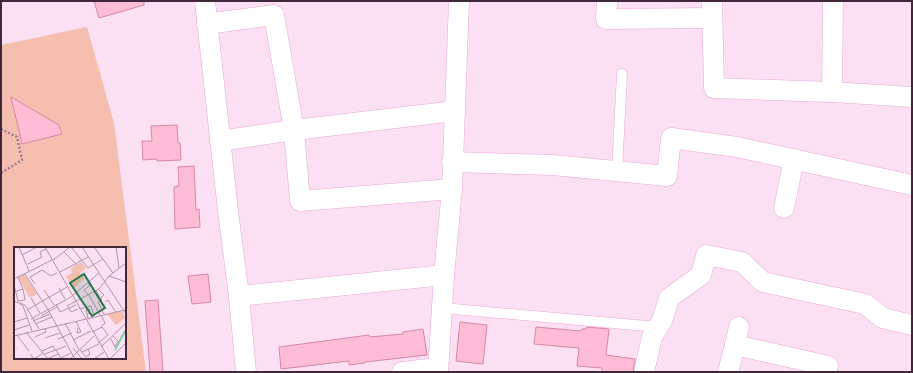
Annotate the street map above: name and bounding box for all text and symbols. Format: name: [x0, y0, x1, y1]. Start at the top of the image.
inset map: [14, 247, 126, 359]

